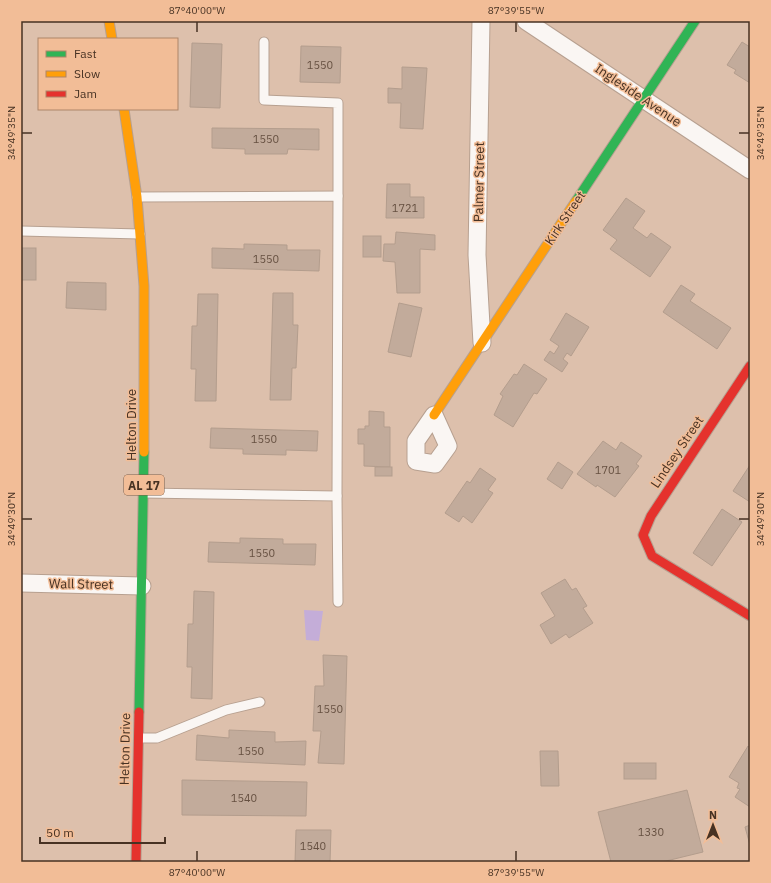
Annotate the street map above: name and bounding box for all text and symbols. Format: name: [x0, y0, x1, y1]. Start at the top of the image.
text: 87°40'00"W: [169, 4, 225, 17]
text: 87°39'55"W: [488, 4, 544, 17]
legend: [38, 38, 178, 110]
text: Fast: [74, 46, 97, 61]
house number: 1550: [307, 58, 333, 72]
street label: Ingleside Avenue: [591, 60, 685, 130]
text: Slow: [74, 66, 100, 81]
text: Jam: [74, 86, 97, 101]
text: 34°49'35"N: [5, 106, 18, 160]
text: 34°49'35"N: [754, 106, 767, 160]
house number: 1550: [253, 132, 279, 146]
street label: Palmer Street: [470, 142, 488, 222]
street label: Kirk Street: [541, 188, 589, 248]
house number: 1721: [392, 201, 419, 215]
house number: 1550: [253, 252, 279, 266]
street label: Helton Drive: [123, 389, 140, 461]
street label: Lindsey Street: [647, 413, 707, 491]
house number: 1550: [251, 432, 277, 446]
house number: 1701: [595, 463, 622, 477]
road number: AL 17: [124, 475, 164, 495]
text: 34°49'30"N: [5, 492, 18, 546]
text: 34°49'30"N: [754, 492, 767, 546]
house number: 1550: [249, 546, 275, 560]
street label: Wall Street: [49, 575, 113, 593]
house number: 1550: [317, 702, 343, 716]
street label: Helton Drive: [116, 713, 134, 785]
house number: 1550: [238, 744, 264, 758]
house number: 1540: [231, 791, 257, 805]
north arrow: [693, 805, 733, 845]
text: N: [709, 808, 717, 822]
scale bar: [40, 819, 165, 845]
text: 50 m: [46, 825, 74, 840]
house number: 1330: [638, 825, 664, 839]
house number: 1540: [300, 839, 326, 853]
text: 87°40'00"W: [169, 866, 225, 879]
text: 87°39'55"W: [488, 866, 544, 879]

